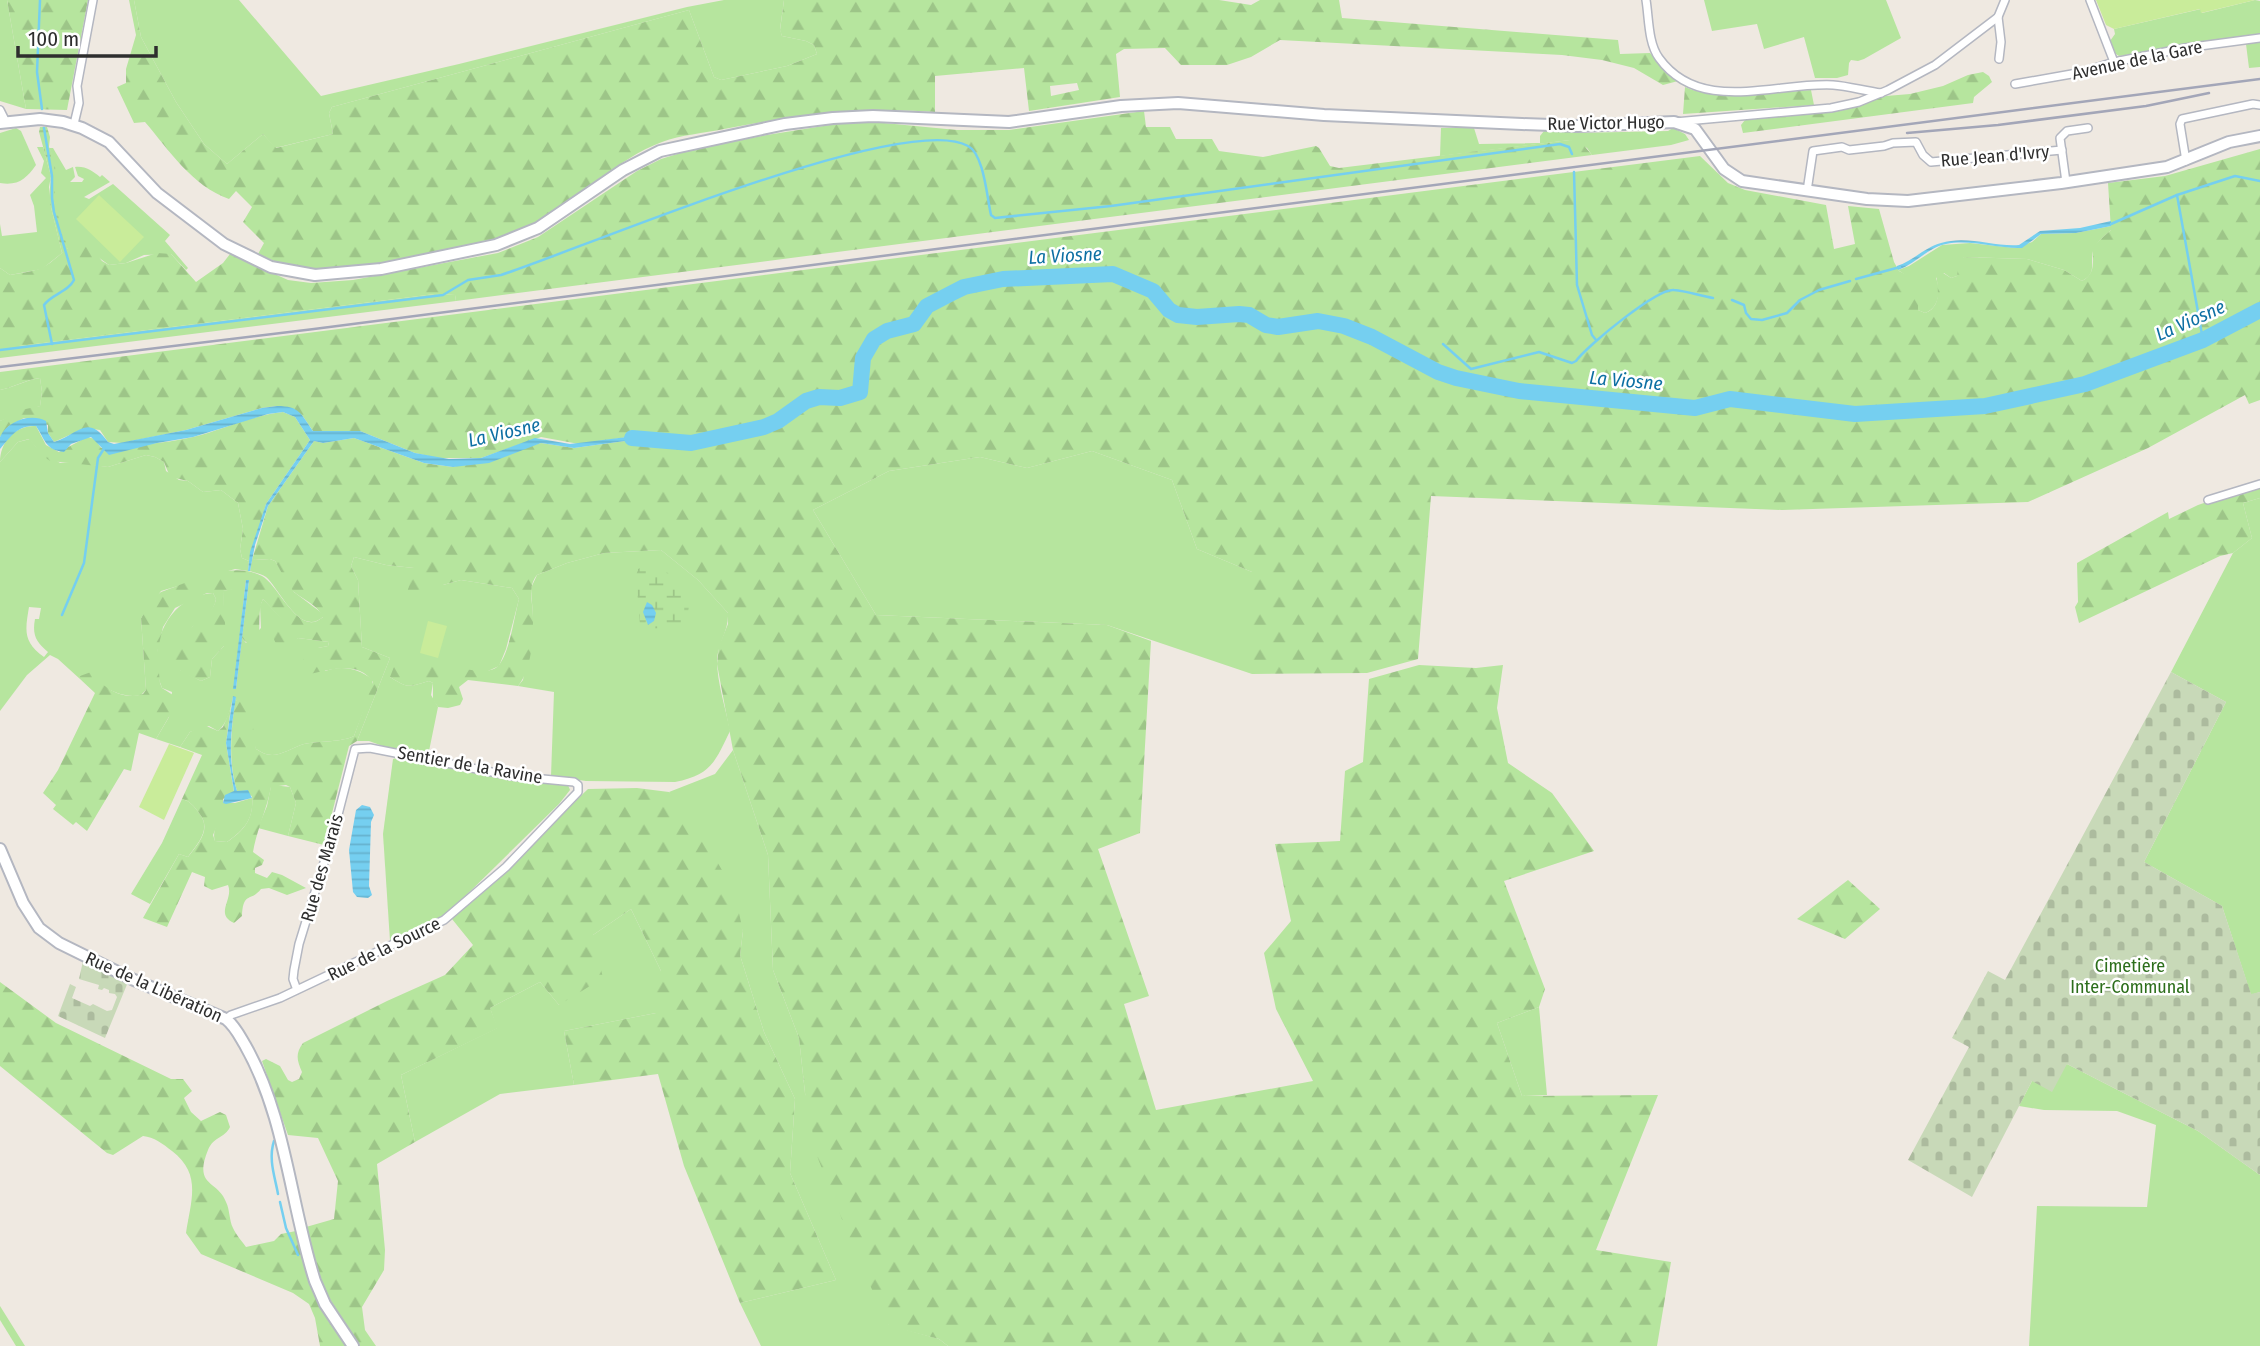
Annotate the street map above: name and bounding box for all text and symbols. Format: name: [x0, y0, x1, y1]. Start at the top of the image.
scale bar: [18, 14, 156, 58]
text: 100 m: [28, 26, 79, 52]
street label: Avenue de la Gare: [2070, 35, 2204, 85]
street label: Rue Victor Hugo: [1547, 111, 1665, 135]
street label: Rue Jean d'Ivry: [1940, 140, 2050, 172]
water label: La Viosne: [1028, 242, 1102, 269]
water label: La Viosne: [2152, 295, 2228, 346]
water label: La Viosne: [1588, 366, 1664, 395]
water label: La Viosne: [466, 413, 542, 452]
street label: Sentier de la Ravine: [396, 741, 544, 789]
street label: Rue des Marais: [296, 811, 348, 924]
street label: Rue de la Source: [324, 912, 444, 986]
street label: Rue de la Libération: [82, 947, 226, 1027]
park label: Cimetière Inter-Communal: [2070, 955, 2190, 998]

